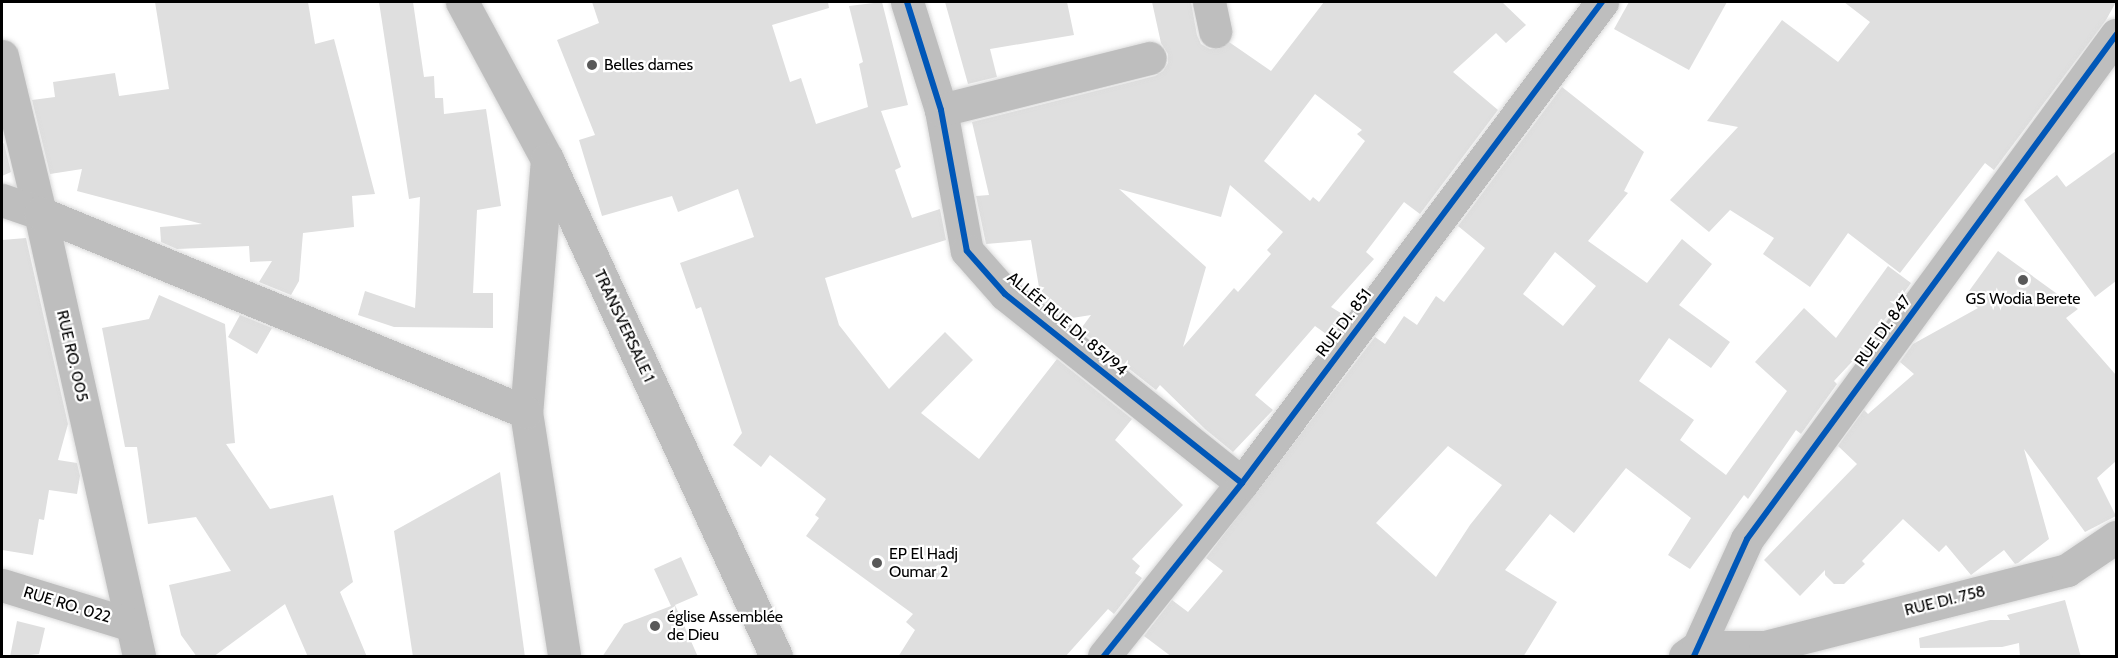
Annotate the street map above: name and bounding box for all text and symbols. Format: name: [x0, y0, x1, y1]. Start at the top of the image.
place label: Belles dames: [604, 55, 693, 75]
marker: Belles dames: [585, 58, 599, 72]
street label: TRANSVERSALE 1: [590, 267, 658, 385]
street label: ALLÉE RUE DI. 851/94: [1003, 268, 1131, 380]
marker: GS Wodia Berete: [2016, 273, 2030, 287]
street label: RUE DI. 851: [1312, 285, 1376, 361]
place label: GS Wodia Berete: [1966, 289, 2080, 309]
street label: RUE DI. 847: [1851, 292, 1915, 370]
street label: RUE RO. 005: [52, 308, 92, 404]
place label: EP El Hadj Oumar 2: [889, 544, 958, 582]
marker: EP El Hadj Oumar 2: [870, 556, 884, 570]
street label: RUE DI. 758: [1903, 582, 1987, 620]
street label: RUE RO. 022: [21, 583, 113, 627]
place label: église Assemblée de Dieu: [667, 607, 783, 645]
marker: église Assemblée de Dieu: [648, 619, 662, 633]

